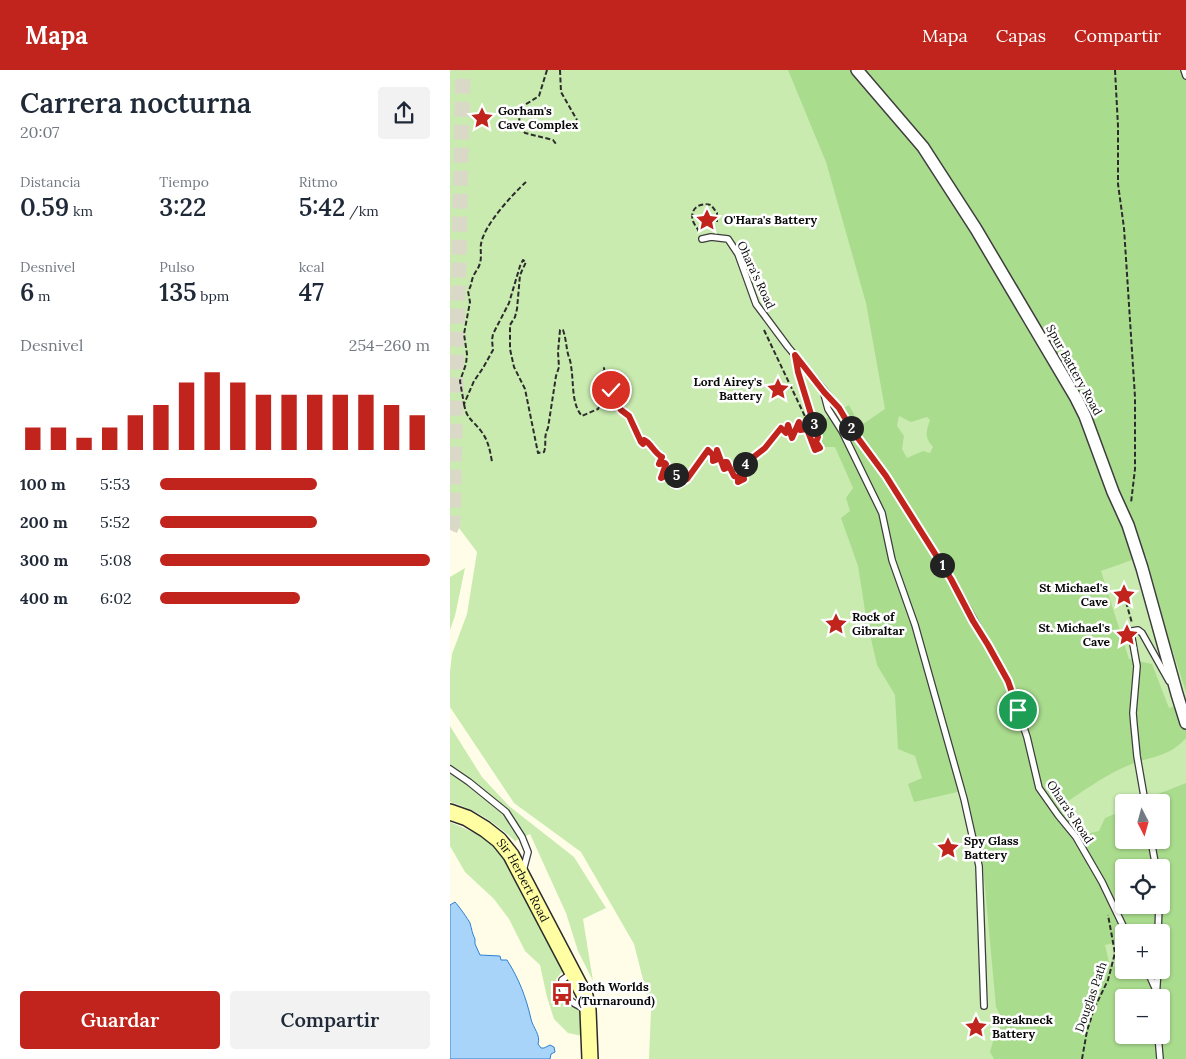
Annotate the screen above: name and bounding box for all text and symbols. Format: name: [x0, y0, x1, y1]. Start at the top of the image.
text: Mapa: [25, 20, 88, 51]
text: Mapa: [922, 24, 968, 47]
text: Capas: [996, 24, 1046, 47]
text: Compartir: [1074, 24, 1161, 47]
text: Carrera nocturna: [20, 85, 251, 121]
button: share: [378, 87, 430, 139]
place label: Gorham's Cave Complex: [498, 103, 579, 132]
place icon: Gorham's Cave Complex: [469, 105, 495, 131]
text: 20:07: [20, 122, 60, 142]
text: Distancia: [20, 173, 81, 191]
text: Tiempo: [159, 173, 209, 191]
text: Ritmo: [299, 173, 338, 191]
text: 0.59: [20, 191, 69, 223]
text: 3:22: [159, 191, 206, 223]
text: 5:42: [299, 191, 345, 223]
text: km: [69, 202, 93, 220]
text: /km: [345, 202, 379, 220]
place icon: O'Hara's Battery: [694, 207, 720, 233]
place label: O'Hara's Battery: [724, 212, 818, 227]
street label: Ohara's Road: [734, 238, 779, 311]
text: Desnivel: [20, 258, 75, 276]
text: Pulso: [159, 258, 195, 276]
text: kcal: [299, 258, 325, 276]
text: 6: [20, 276, 34, 308]
text: 135: [159, 276, 197, 308]
text: 47: [299, 276, 324, 308]
text: m: [34, 287, 51, 305]
text: bpm: [197, 287, 229, 305]
street label: Spur Battery Road: [1043, 322, 1106, 418]
text: Desnivel: [20, 335, 83, 355]
text: 254–260 m: [349, 335, 430, 355]
pin: [590, 369, 632, 411]
place label: Lord Airey's Battery: [693, 374, 762, 403]
icon: check: [597, 376, 625, 404]
place icon: Lord Airey's Battery: [765, 376, 791, 402]
pin: 3: [802, 412, 826, 436]
text: 3: [811, 415, 818, 433]
pin: 2: [838, 416, 864, 440]
text: 2: [848, 419, 855, 437]
pin: 4: [732, 452, 758, 476]
text: 4: [742, 455, 749, 473]
pin: 5: [664, 462, 688, 488]
text: 5: [673, 466, 680, 484]
text: 100 m: [20, 474, 66, 494]
text: 5:53: [100, 474, 130, 494]
text: 200 m: [20, 512, 68, 532]
text: 5:52: [100, 512, 130, 532]
text: 300 m: [20, 550, 68, 570]
text: 5:08: [100, 550, 132, 570]
pin: 1: [930, 552, 954, 578]
text: 1: [940, 556, 945, 574]
place label: St Michael's Cave: [1039, 580, 1109, 609]
place icon: St Michael's Cave: [1111, 582, 1137, 608]
text: 400 m: [20, 588, 68, 608]
text: 6:02: [100, 588, 132, 608]
place label: Rock of Gibraltar: [852, 609, 905, 638]
place icon: Rock of Gibraltar: [823, 611, 849, 637]
place label: St. Michael's Cave: [1038, 620, 1111, 649]
place icon: St. Michael's Cave: [1114, 622, 1140, 648]
pin: [997, 689, 1039, 731]
icon: arrive: [1004, 696, 1032, 724]
street label: Ohara's Road: [1044, 777, 1097, 846]
north arrow: [1115, 794, 1170, 849]
map controls: [1115, 794, 1170, 1044]
place label: Spy Glass Battery: [964, 833, 1019, 862]
street label: Sir Herbert Road: [494, 835, 553, 924]
place icon: Spy Glass Battery: [935, 835, 961, 861]
button: locate: [1115, 859, 1170, 914]
button: +: [1115, 924, 1170, 979]
street label: Douglas Path: [1071, 960, 1110, 1034]
place label: Both Worlds (Turnaround): [578, 979, 655, 1009]
bus stop icon: Both Worlds (Turnaround): [549, 981, 575, 1007]
button: −: [1115, 989, 1170, 1044]
button: Guardar: [20, 991, 220, 1049]
button: Compartir: [230, 991, 430, 1049]
place label: Breakneck Battery: [992, 1012, 1053, 1041]
place icon: Breakneck Battery: [963, 1014, 989, 1040]

